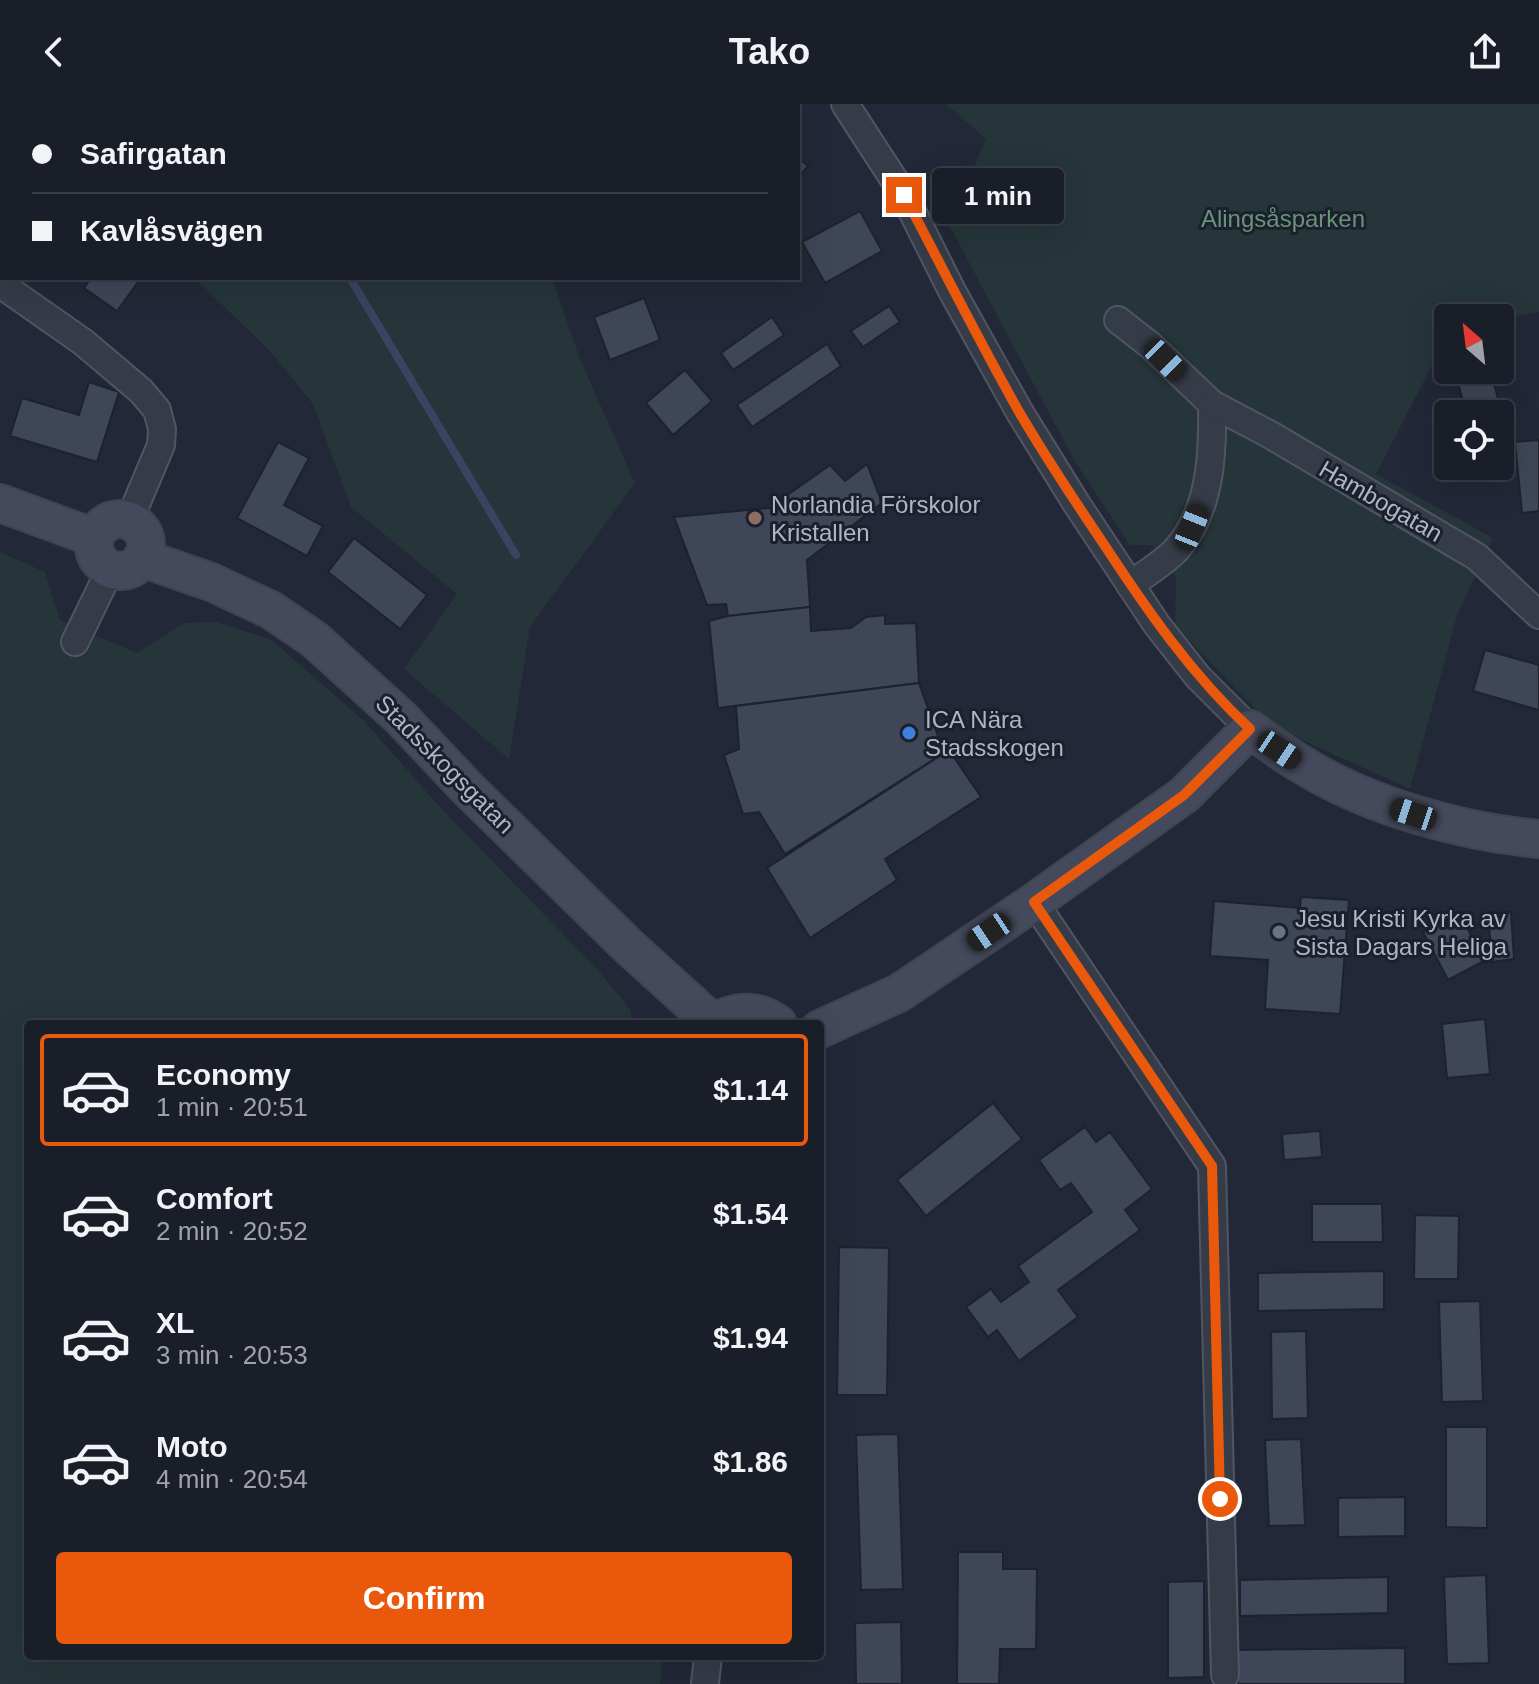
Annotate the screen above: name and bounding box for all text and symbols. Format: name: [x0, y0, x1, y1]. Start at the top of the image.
icon: back: [32, 30, 76, 74]
icon: share: [1463, 30, 1507, 74]
text: Tako: [729, 31, 810, 72]
text: Safirgatan: [80, 137, 227, 170]
callout: 1 min: [932, 167, 1064, 223]
route end: [886, 177, 922, 213]
text: 1 min: [964, 181, 1032, 211]
park label: Alingsåsparken: [1201, 205, 1365, 232]
text: Kavlåsvägen: [80, 214, 263, 247]
north arrow: [1434, 304, 1514, 384]
map controls: [1434, 304, 1514, 480]
car: [1140, 335, 1190, 385]
button: locate: [1434, 400, 1514, 480]
street label: Hambogatan: [1315, 455, 1447, 547]
place label: Norlandia Förskolor Kristallen: [771, 491, 980, 546]
car: [1172, 500, 1212, 554]
marker: Norlandia Förskolor Kristallen: [746, 509, 764, 527]
street label: Stadsskogsgatan: [370, 689, 520, 839]
place label: ICA Nära Stadsskogen: [925, 706, 1064, 761]
marker: ICA Nära Stadsskogen: [900, 724, 918, 742]
car: [1252, 727, 1306, 773]
car: [1386, 795, 1440, 833]
place label: Jesu Kristi Kyrka av Sista Dagars Heliga: [1295, 905, 1508, 960]
car: [962, 909, 1016, 955]
marker: Jesu Kristi Kyrka av Sista Dagars Heliga: [1270, 923, 1288, 941]
icon: car: [60, 1054, 132, 1126]
text: Economy: [156, 1058, 291, 1091]
text: $1.14: [713, 1073, 788, 1106]
text: 1 min · 20:51: [156, 1092, 308, 1122]
icon: car: [60, 1178, 132, 1250]
text: Comfort: [156, 1182, 273, 1215]
text: $1.54: [713, 1197, 788, 1230]
text: 2 min · 20:52: [156, 1216, 308, 1246]
icon: car: [60, 1302, 132, 1374]
text: XL: [156, 1306, 194, 1339]
text: $1.94: [713, 1321, 788, 1354]
text: 3 min · 20:53: [156, 1340, 308, 1370]
icon: car: [60, 1426, 132, 1498]
text: Moto: [156, 1430, 228, 1463]
text: $1.86: [713, 1445, 788, 1478]
text: 4 min · 20:54: [156, 1464, 308, 1494]
route start: [1202, 1481, 1238, 1517]
button: Confirm: [56, 1552, 792, 1644]

